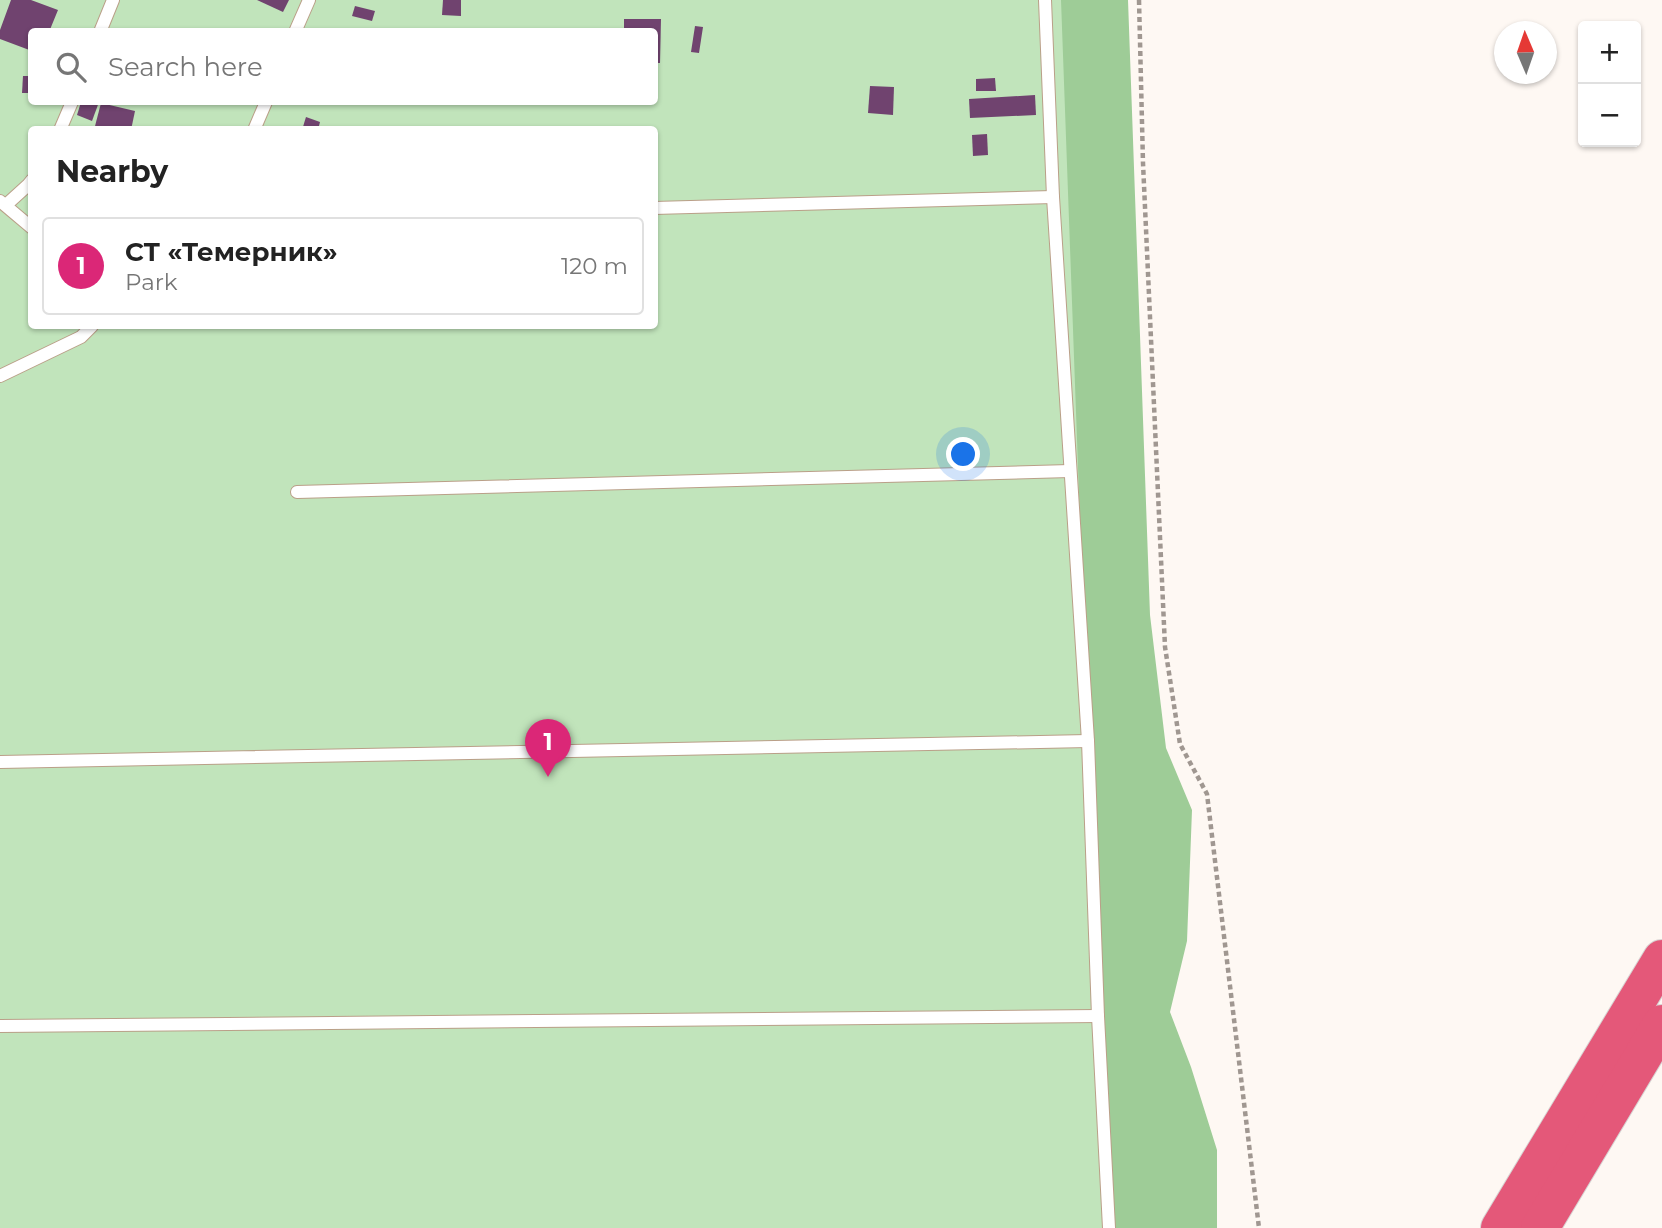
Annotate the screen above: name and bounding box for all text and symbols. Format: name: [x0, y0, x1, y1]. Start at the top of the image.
north arrow: [1494, 21, 1557, 84]
map controls: [1578, 21, 1641, 147]
button: +: [1578, 21, 1641, 84]
search box: [28, 28, 658, 105]
icon: search: [52, 48, 90, 86]
text: Search here: [108, 51, 263, 83]
button: −: [1578, 84, 1641, 147]
text: Nearby: [56, 153, 168, 190]
text: СТ «Темерник»: [125, 236, 338, 268]
text: 1: [76, 252, 86, 280]
text: 120 m: [561, 252, 628, 280]
text: Park: [125, 268, 178, 296]
your location: [946, 437, 980, 471]
pin: 1: [525, 719, 571, 777]

